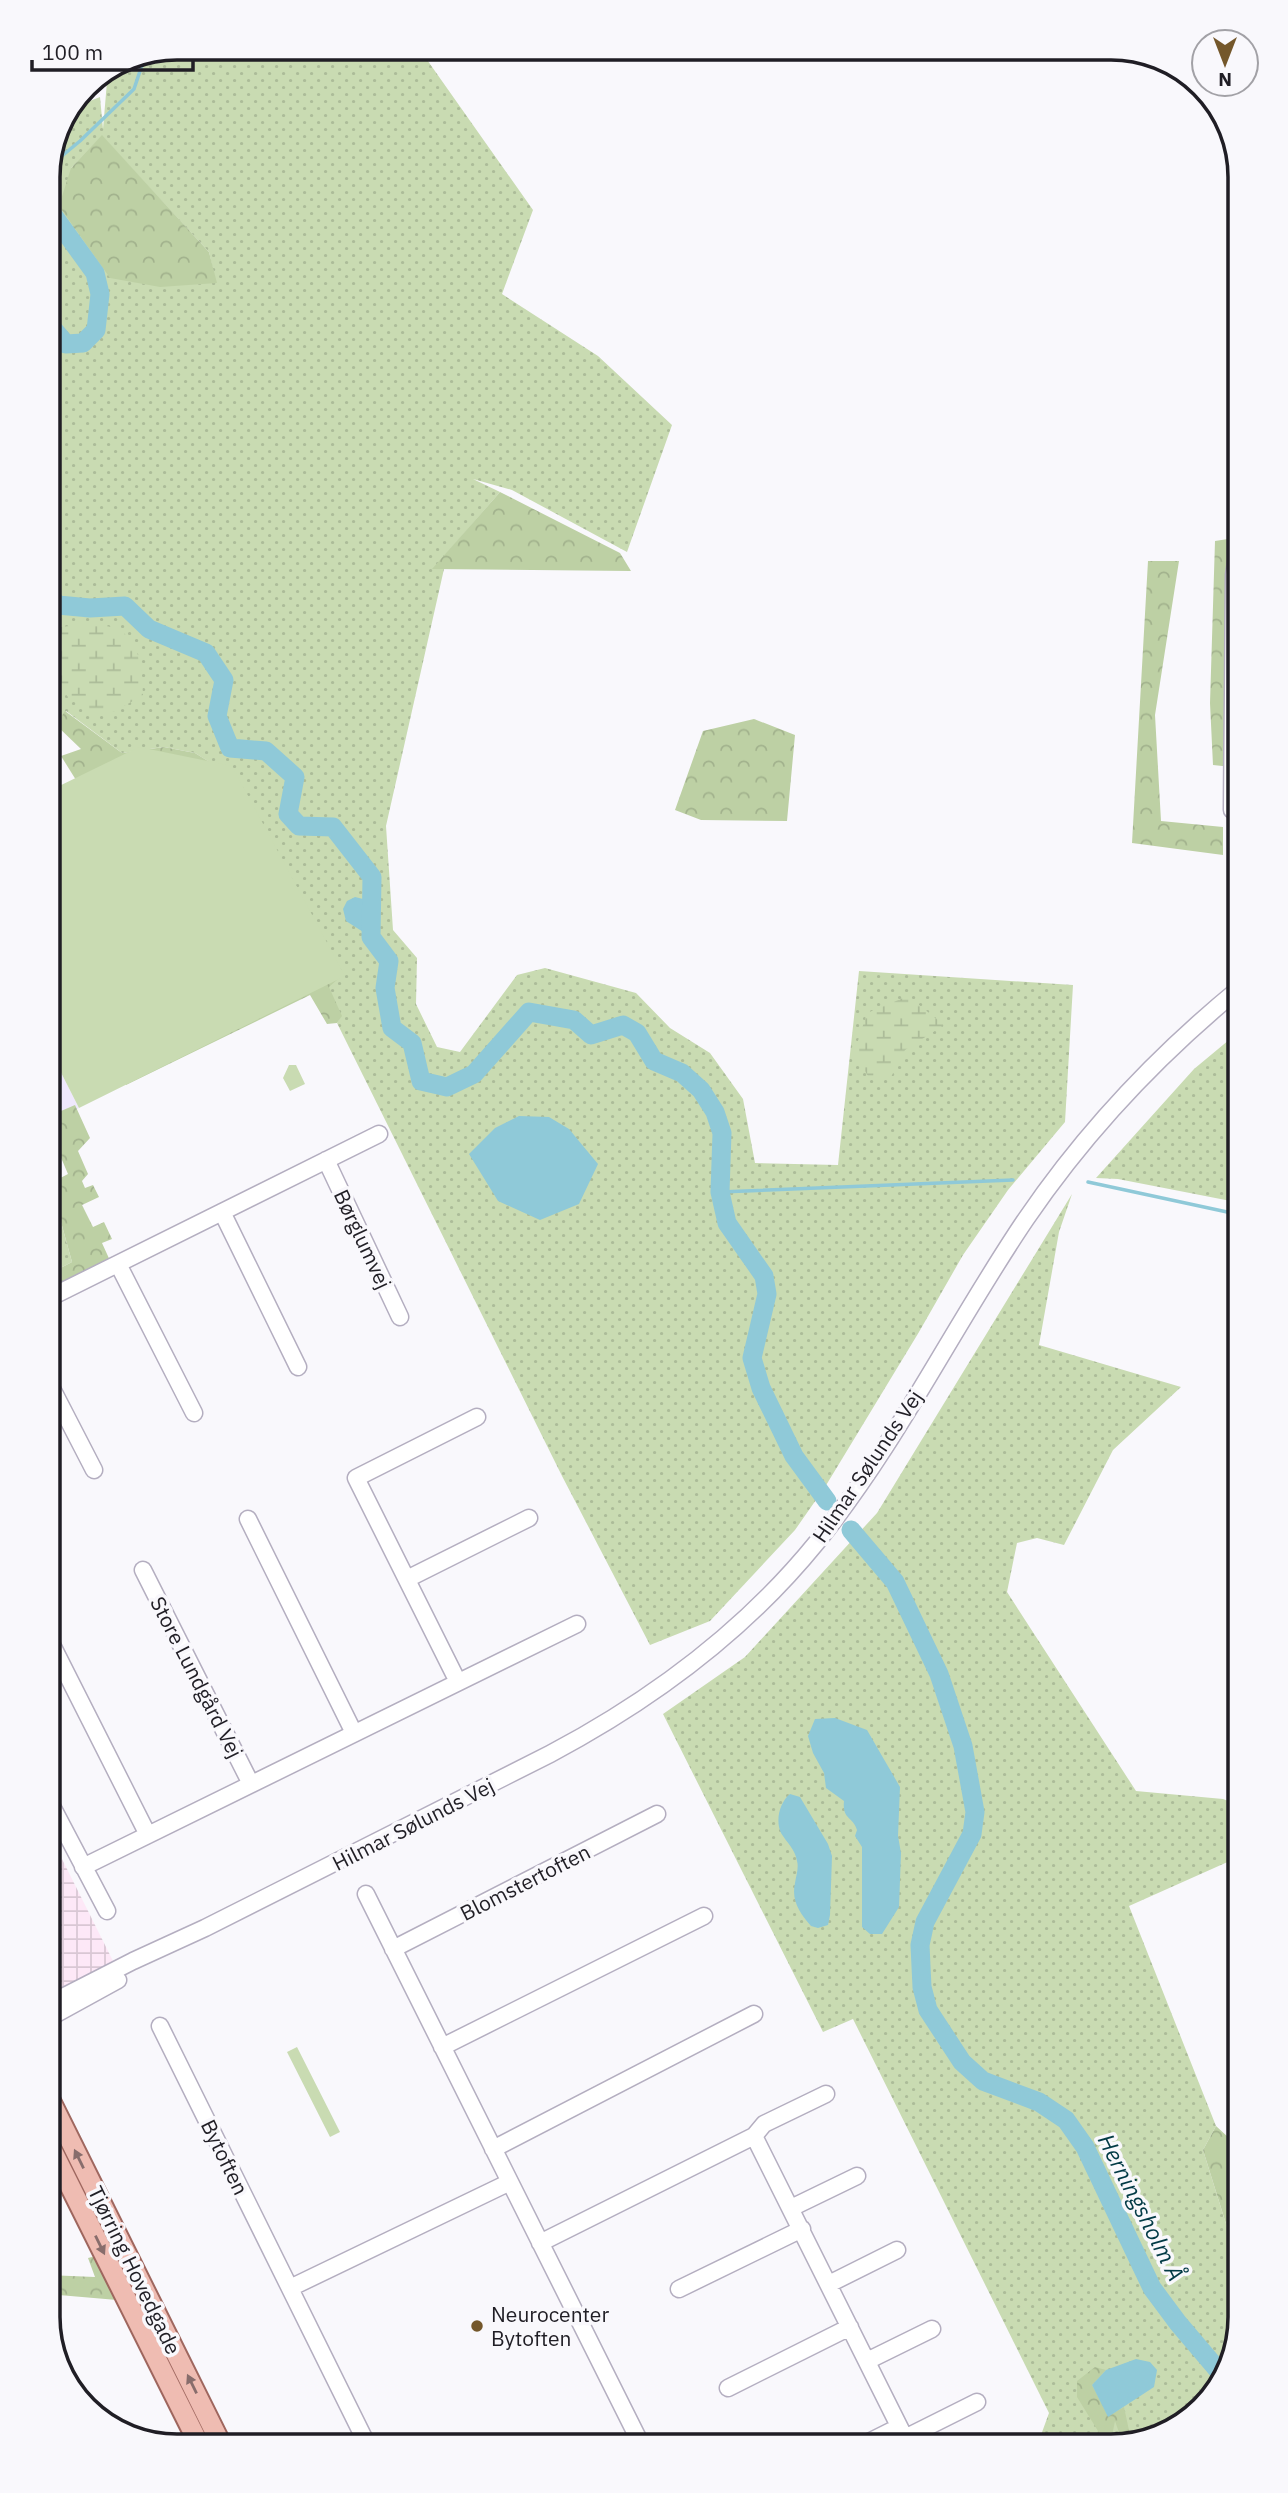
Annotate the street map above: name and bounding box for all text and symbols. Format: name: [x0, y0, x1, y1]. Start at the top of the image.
scale bar: [32, 28, 192, 72]
north arrow: [1190, 28, 1260, 98]
text: 100 m: [42, 38, 103, 66]
text: N: [1218, 68, 1232, 92]
street label: Børglumvej: [328, 1185, 398, 1293]
street label: Hilmar Sølunds Vej: [806, 1384, 928, 1548]
street label: Store Lundgård Vej: [144, 1592, 250, 1762]
street label: Hilmar Sølunds Vej: [327, 1771, 499, 1877]
street label: Blomstertoften: [455, 1837, 595, 1927]
street label: Bytoften: [195, 2115, 255, 2199]
water label: Herningsholm Å: [1092, 2128, 1192, 2286]
one-way arrow: [74, 2149, 85, 2169]
street label: Tjørring Hovedgade: [82, 2181, 188, 2359]
one-way arrow: [94, 2235, 105, 2255]
place label: Neurocenter Bytoften: [491, 2300, 609, 2352]
marker: Neurocenter Bytoften: [469, 2318, 485, 2334]
one-way arrow: [186, 2374, 197, 2394]

